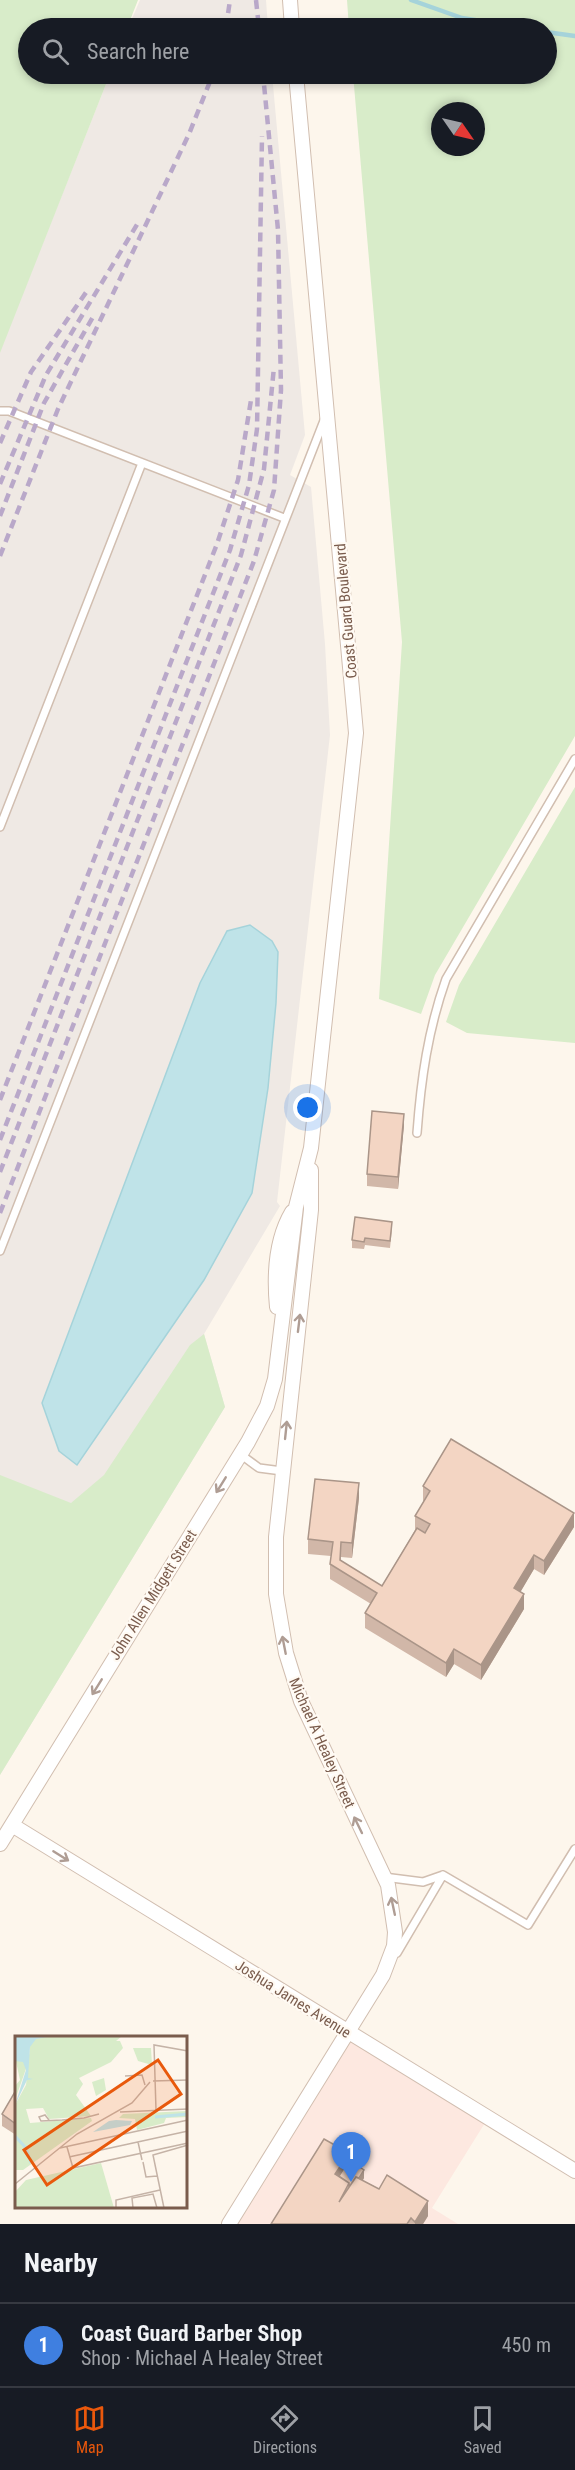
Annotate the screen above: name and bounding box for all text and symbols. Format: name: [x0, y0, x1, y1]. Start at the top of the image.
search box: [18, 18, 557, 84]
icon: search: [39, 35, 72, 68]
text: Search here: [87, 39, 189, 64]
north arrow: [431, 102, 485, 156]
street label: Coast Guard Boulevard: [331, 543, 361, 679]
your location: [293, 1093, 322, 1122]
one-way arrow: [293, 1313, 304, 1333]
one-way arrow: [281, 1421, 292, 1441]
one-way arrow: [214, 1477, 227, 1494]
street label: John Allen Midgett Street: [106, 1527, 200, 1663]
one-way arrow: [278, 1636, 289, 1655]
street label: Michael A Healey Street: [285, 1675, 359, 1811]
one-way arrow: [90, 1678, 102, 1695]
one-way arrow: [352, 1816, 364, 1834]
one-way arrow: [52, 1850, 69, 1862]
one-way arrow: [386, 1896, 398, 1915]
street label: Joshua James Avenue: [232, 1956, 354, 2042]
inset map: [15, 2036, 188, 2209]
pin: 1: [332, 2132, 370, 2182]
text: Nearby: [24, 2248, 98, 2278]
text: Coast Guard Barber Shop: [81, 2321, 302, 2346]
text: 1: [38, 2333, 49, 2357]
text: 450 m: [502, 2333, 551, 2357]
text: Shop · Michael A Healey Street: [81, 2346, 323, 2370]
tab: Map: [73, 2402, 106, 2457]
tab: Directions: [253, 2402, 317, 2457]
tab: Saved: [464, 2402, 502, 2457]

